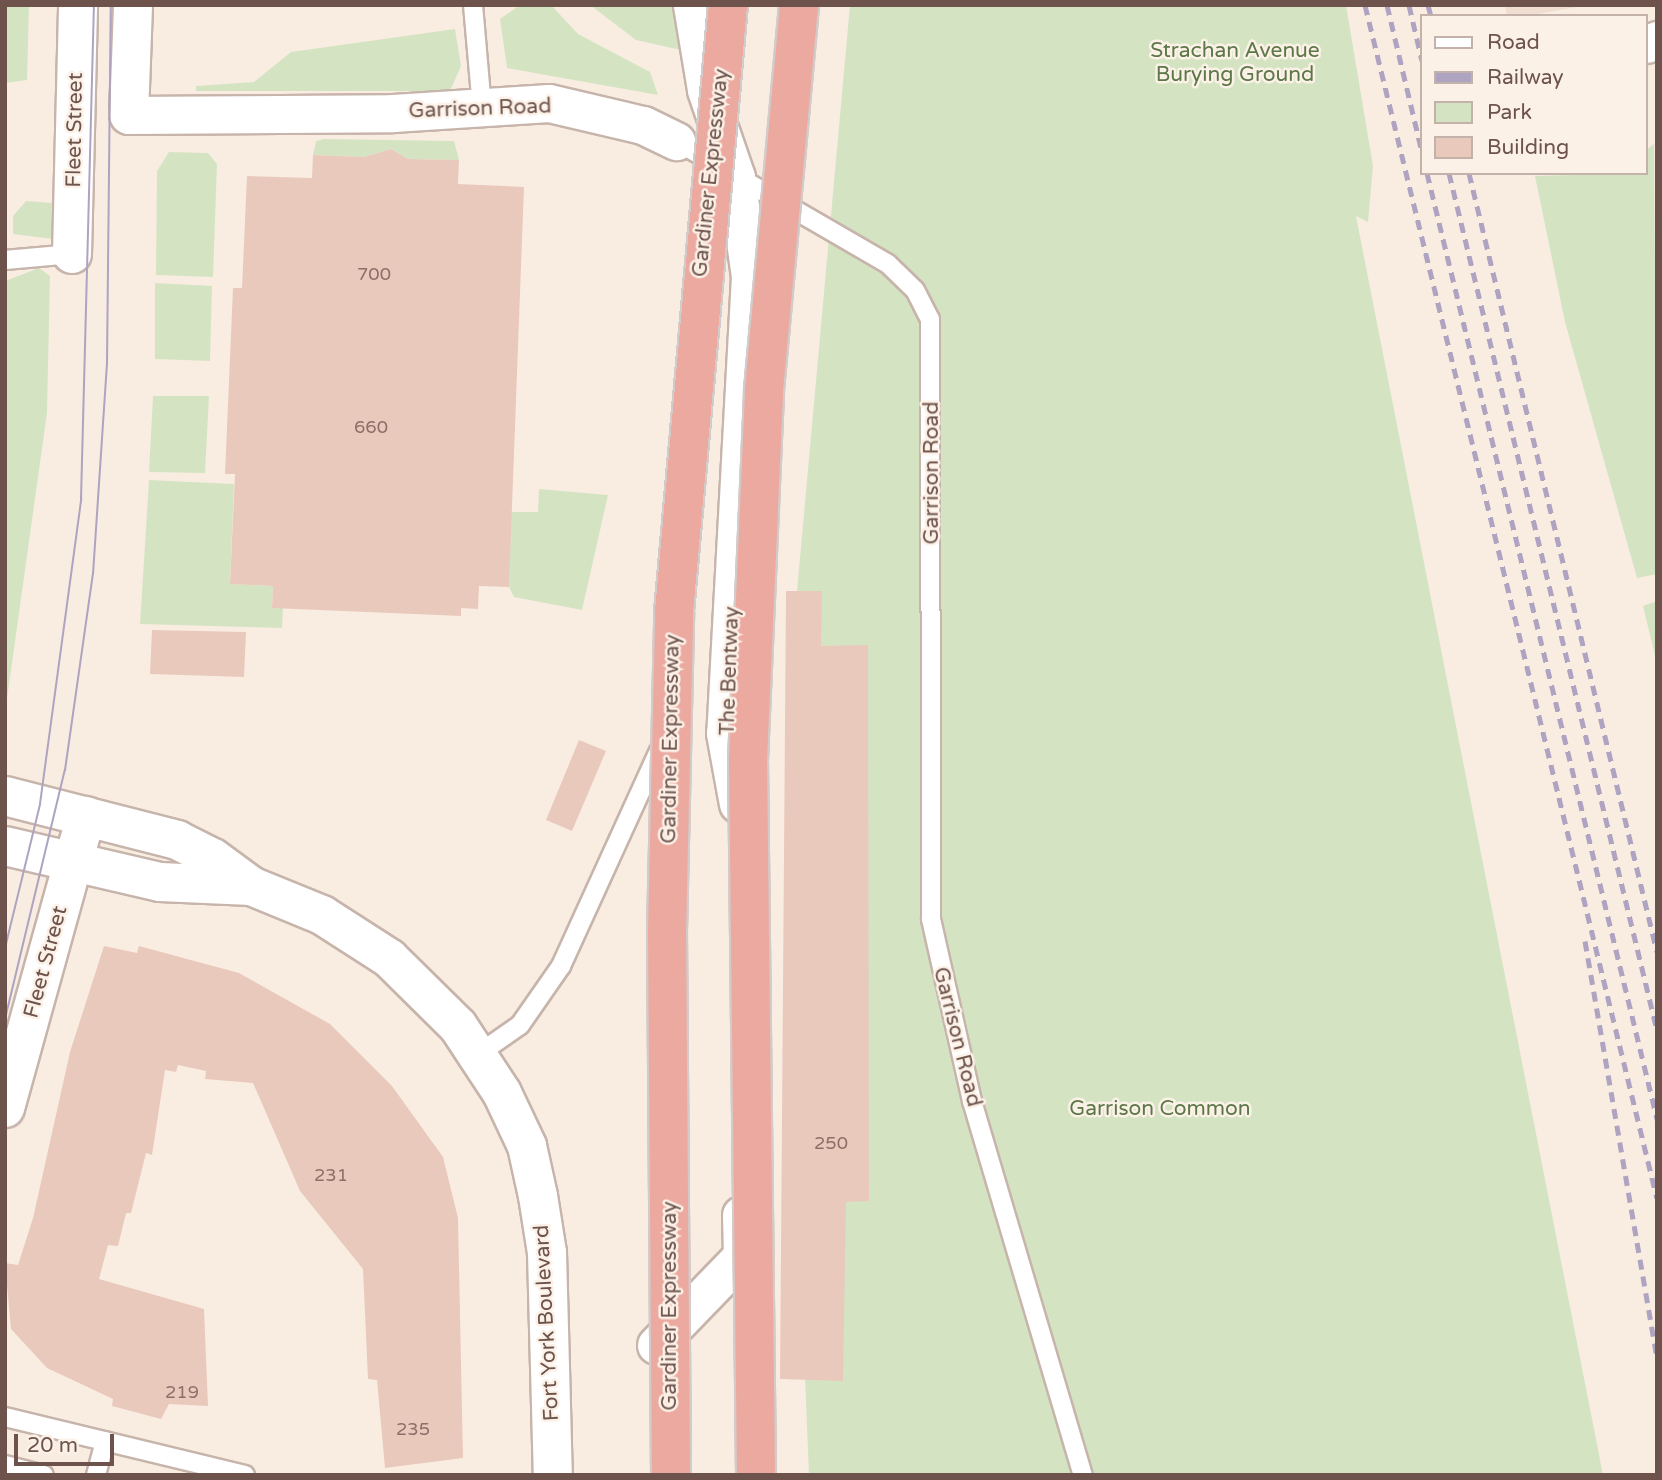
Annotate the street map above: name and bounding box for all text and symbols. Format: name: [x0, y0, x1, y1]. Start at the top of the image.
legend: [1420, 14, 1648, 175]
text: Road: [1487, 30, 1540, 55]
park label: Strachan Avenue Burying Ground: [1150, 38, 1320, 88]
text: Railway: [1487, 65, 1564, 90]
street label: Gardiner Expressway: [688, 68, 734, 278]
street label: Fleet Street: [61, 72, 89, 188]
street label: Garrison Road: [408, 94, 552, 124]
text: Park: [1487, 100, 1532, 125]
text: Building: [1487, 135, 1569, 160]
house number: 700: [357, 263, 391, 285]
street label: Garrison Road: [919, 402, 945, 544]
house number: 660: [354, 416, 388, 438]
street label: The Bentway: [715, 606, 745, 736]
street label: Gardiner Expressway: [657, 634, 685, 844]
street label: Fleet Street: [19, 903, 73, 1021]
street label: Garrison Road: [927, 965, 987, 1109]
park label: Garrison Common: [1069, 1096, 1251, 1122]
house number: 250: [814, 1132, 848, 1154]
house number: 231: [314, 1164, 348, 1186]
street label: Gardiner Expressway: [657, 1201, 683, 1411]
street label: Fort York Boulevard: [529, 1224, 565, 1422]
house number: 219: [165, 1381, 199, 1403]
house number: 235: [396, 1418, 430, 1440]
scale bar: [18, 1420, 117, 1464]
text: 20 m: [27, 1433, 78, 1458]

